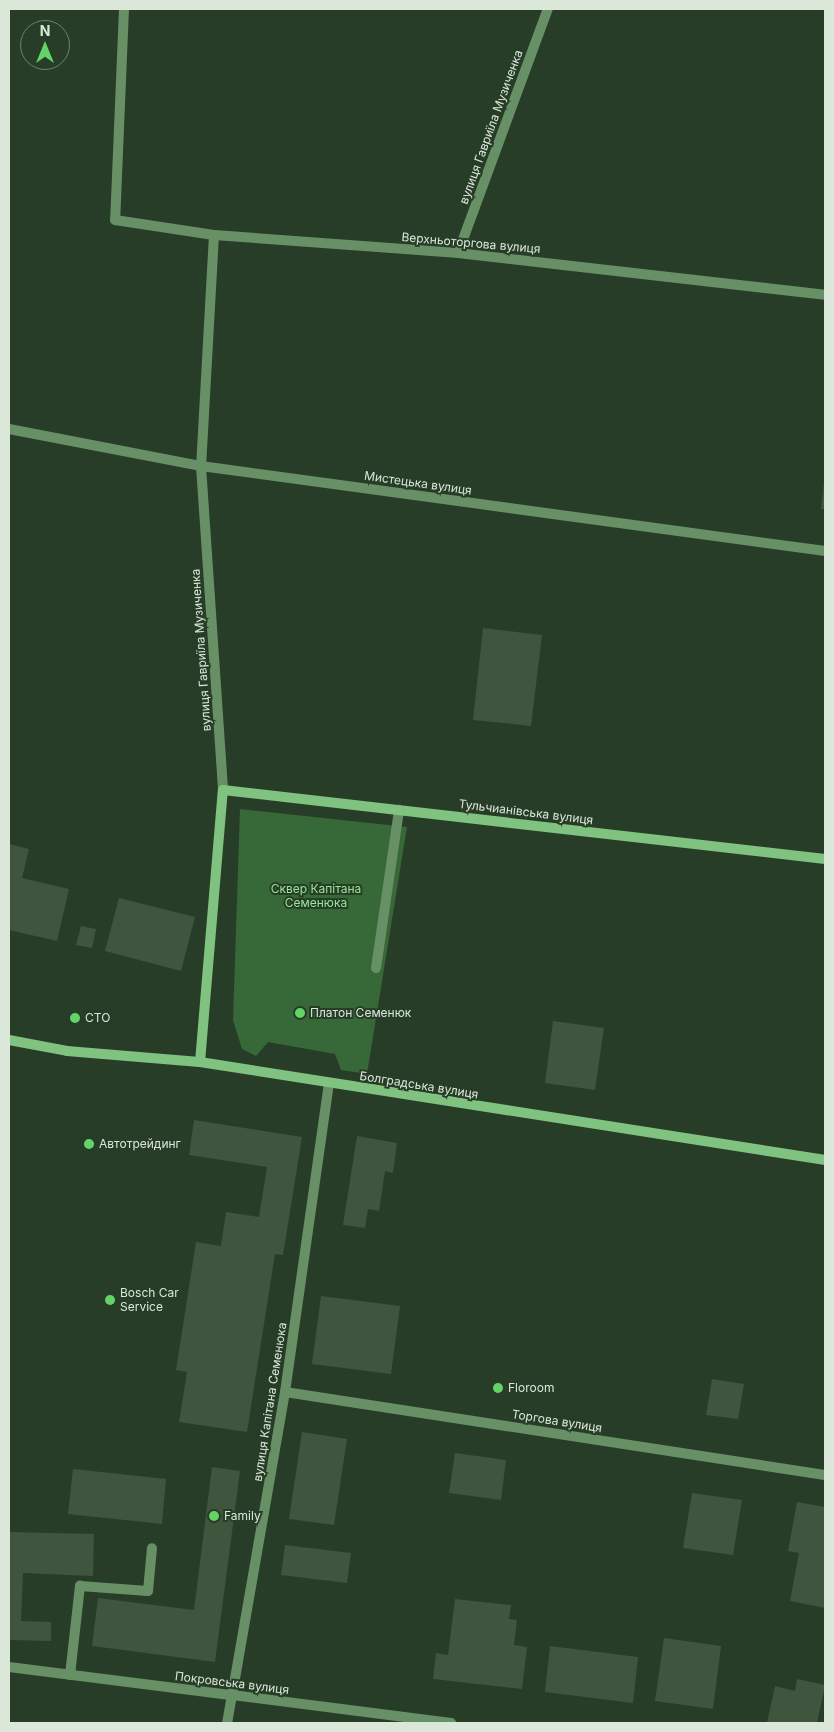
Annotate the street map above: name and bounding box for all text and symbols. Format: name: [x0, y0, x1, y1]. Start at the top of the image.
north arrow: [20, 20, 70, 70]
text: N: [40, 22, 50, 39]
street label: вулиця Гавриїла Музиченка: [456, 48, 526, 206]
street label: Верхньоторгова вулиця: [401, 230, 541, 256]
street label: Мистецька вулиця: [363, 468, 473, 498]
street label: вулиця Гавриїла Музиченка: [188, 568, 214, 732]
street label: Тульчианівська вулиця: [458, 797, 594, 827]
park label: Сквер Капітана Семенюка: [271, 882, 361, 910]
place label: Платон Семенюк: [310, 1006, 411, 1020]
marker: Платон Семенюк: [294, 1007, 306, 1019]
place label: СТО: [85, 1011, 110, 1025]
marker: СТО: [69, 1012, 81, 1024]
street label: Болградська вулиця: [359, 1069, 479, 1101]
place label: Автотрейдинг: [99, 1137, 181, 1151]
marker: Автотрейдинг: [83, 1138, 95, 1150]
place label: Bosch Car Service: [120, 1286, 179, 1314]
marker: Bosch Car Service: [104, 1294, 116, 1306]
street label: вулиця Капітана Семенюка: [250, 1321, 290, 1483]
place label: Floroom: [508, 1381, 554, 1395]
marker: Floroom: [492, 1382, 504, 1394]
street label: Торгова вулиця: [511, 1407, 603, 1435]
place label: Family: [224, 1509, 261, 1523]
marker: Family: [208, 1510, 220, 1522]
street label: Покровська вулиця: [174, 1669, 290, 1697]

